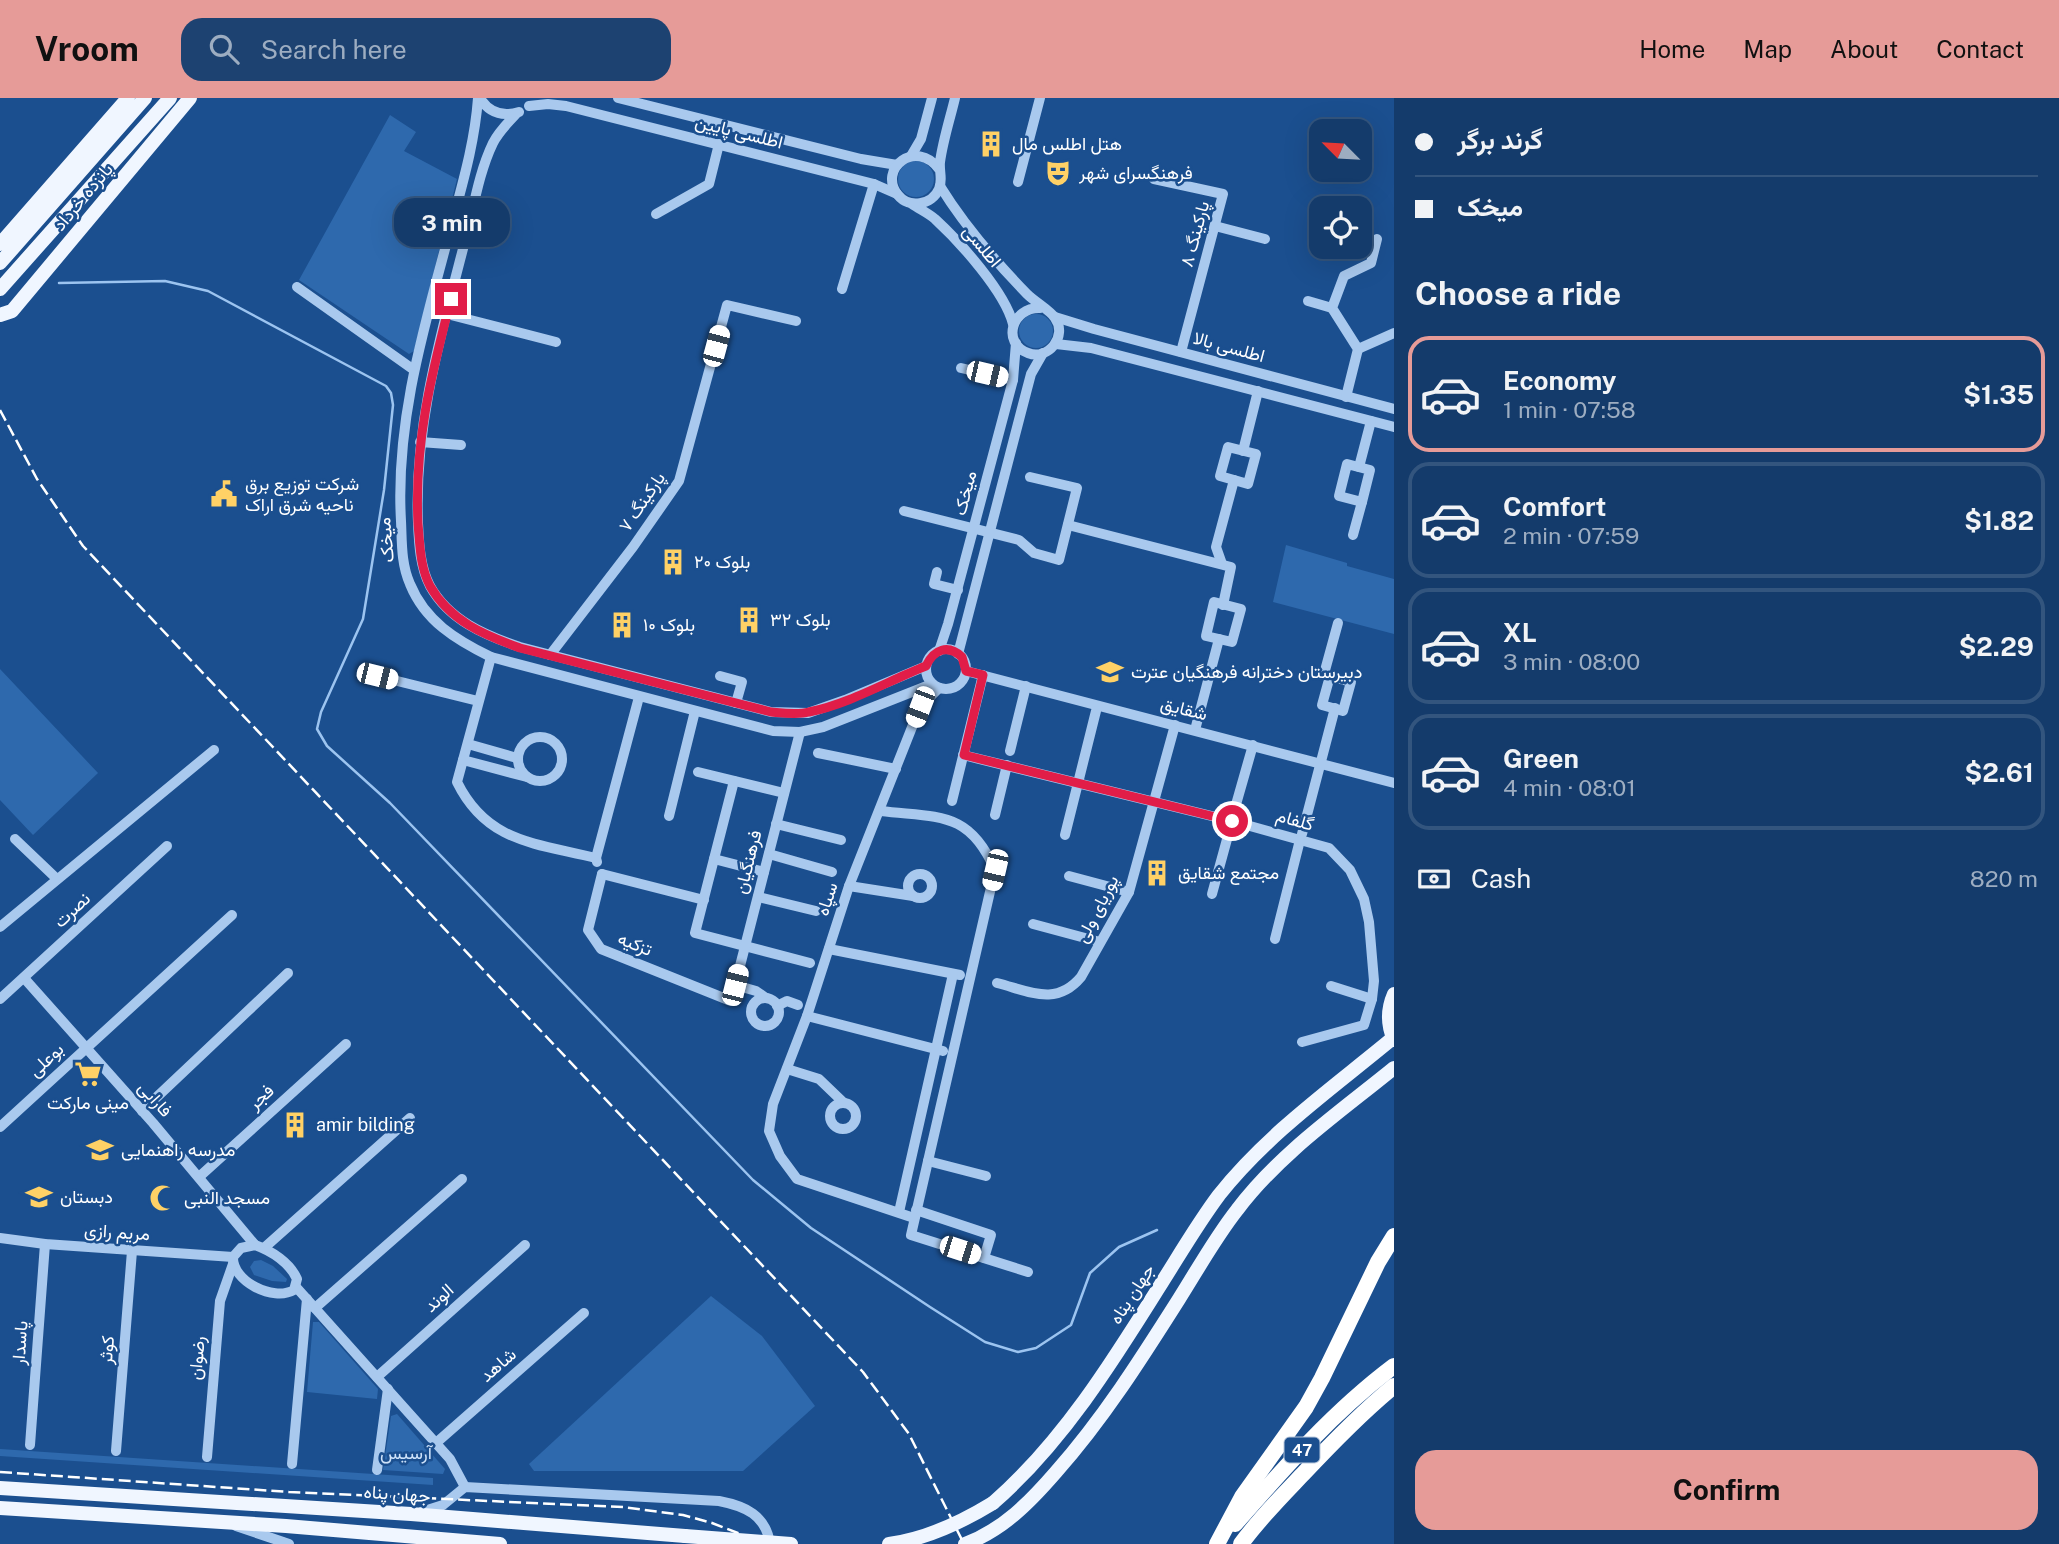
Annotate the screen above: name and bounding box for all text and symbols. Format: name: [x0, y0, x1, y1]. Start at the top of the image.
search box: [181, 18, 671, 81]
text: Vroom: [35, 30, 139, 68]
icon: search: [205, 30, 243, 68]
text: Search here: [261, 34, 407, 65]
text: Home: [1639, 35, 1705, 63]
text: Map: [1743, 35, 1792, 63]
text: About: [1830, 35, 1898, 63]
text: Contact: [1936, 35, 2024, 63]
street label: اطلسی پایین: [693, 110, 785, 154]
north arrow: [1309, 119, 1372, 182]
map controls: [1309, 119, 1372, 259]
text: گرند برگر: [1457, 124, 1543, 155]
building icon: هتل اطلس مال: [976, 129, 1006, 159]
place label: هتل اطلس مال: [1012, 133, 1122, 155]
theatre icon: فرهنگسرای شهر: [1043, 158, 1073, 188]
street label: پانزده خرداد: [48, 159, 118, 236]
place label: فرهنگسرای شهر: [1078, 162, 1193, 184]
text: میخک: [1457, 191, 1523, 222]
button: locate: [1309, 196, 1372, 259]
callout: 3 min: [393, 198, 509, 246]
street label: پارکینگ ۸: [1176, 199, 1215, 270]
text: 3 min: [422, 209, 482, 236]
street label: اطلسی: [958, 220, 1006, 272]
text: Choose a ride: [1415, 275, 1621, 312]
route end: [435, 283, 467, 315]
car: [701, 323, 732, 369]
street label: اطلسی بالا: [1191, 327, 1267, 367]
car: [965, 359, 1010, 389]
icon: car: [1419, 363, 1482, 426]
text: Economy: [1503, 365, 1616, 396]
text: $1.35: [1963, 379, 2034, 410]
text: 1 min · 07:58: [1503, 396, 1636, 423]
street label: پارکینگ ۷: [614, 468, 671, 537]
street label: میخک: [949, 468, 981, 517]
place label: شرکت توزیع برق ناحیه شرق اراک: [245, 473, 359, 516]
public building icon: شرکت توزیع برق ناحیه شرق اراک: [209, 479, 239, 509]
icon: car: [1419, 489, 1482, 552]
text: Comfort: [1503, 491, 1606, 522]
text: $1.82: [1964, 505, 2034, 536]
street label: میخک: [373, 517, 398, 564]
text: 2 min · 07:59: [1503, 522, 1639, 549]
building icon: بلوک ۲۰: [658, 547, 688, 577]
place label: بلوک ۲۰: [694, 551, 750, 573]
building icon: بلوک ۳۲: [734, 605, 764, 635]
place label: بلوک ۳۲: [770, 609, 830, 631]
building icon: بلوک ۱۰: [607, 610, 637, 640]
place label: بلوک ۱۰: [643, 614, 695, 636]
icon: car: [1419, 615, 1482, 678]
text: XL: [1503, 617, 1537, 648]
text: $2.29: [1959, 631, 2034, 662]
text: 3 min · 08:00: [1503, 648, 1640, 675]
school or university icon: دبیرستان دخترانه فرهنگیان عترت: [1095, 657, 1125, 687]
car: [355, 661, 400, 691]
place label: دبیرستان دخترانه فرهنگیان عترت: [1131, 661, 1362, 683]
car: [903, 684, 938, 730]
street label: شقایق: [1158, 693, 1210, 725]
icon: car: [1419, 741, 1482, 804]
text: Green: [1503, 743, 1579, 774]
text: $2.61: [1964, 757, 2034, 788]
text: 4 min · 08:01: [1503, 774, 1636, 801]
street label: گلفام: [1273, 804, 1316, 837]
route start: [1216, 805, 1248, 837]
street label: فرهنگیان: [729, 828, 767, 896]
car: [981, 847, 1010, 893]
building icon: مجتمع شقایق: [1142, 858, 1172, 888]
icon: cash: [1415, 860, 1453, 898]
place label: مجتمع شقایق: [1178, 862, 1279, 885]
text: Cash: [1471, 863, 1531, 894]
text: 820 m: [1970, 865, 2038, 892]
street label: پوریای ولی: [1071, 871, 1124, 947]
street label: سپاه: [811, 880, 844, 919]
street label: نصرت: [49, 888, 95, 932]
street label: تزکیه: [615, 927, 655, 961]
car: [720, 962, 751, 1008]
street label: بوعلی: [24, 1038, 68, 1082]
supermarket icon: مینی مارکت: [73, 1059, 103, 1089]
street label: فارابی: [133, 1077, 177, 1121]
street label: فجر: [243, 1080, 279, 1115]
place label: مینی مارکت: [47, 1092, 129, 1114]
building icon: amir bilding: [280, 1110, 310, 1140]
place label: amir bilding: [316, 1114, 415, 1135]
school or university icon: مدرسه راهنمایی: [85, 1135, 115, 1165]
place label: مدرسه راهنمایی: [121, 1139, 235, 1161]
school or university icon: دبستان: [24, 1182, 54, 1212]
mosque icon: مسجد النبی: [148, 1183, 178, 1213]
place label: دبستان: [60, 1186, 113, 1207]
place label: مسجد النبی: [184, 1187, 270, 1209]
street label: مریم رازی: [83, 1219, 151, 1246]
car: [937, 1234, 984, 1266]
street label: جهان پناه: [1105, 1260, 1160, 1329]
street label: الوند: [420, 1279, 458, 1317]
street label: پاسدار: [7, 1320, 34, 1367]
street label: کوثر: [95, 1335, 119, 1366]
street label: رضوان: [184, 1335, 210, 1381]
street label: شاهد: [475, 1343, 520, 1386]
road number: 47: [1284, 1438, 1320, 1462]
park label: آرسیس: [380, 1442, 434, 1464]
button: Confirm: [1415, 1450, 2038, 1530]
street label: جهان پناه: [363, 1481, 431, 1508]

